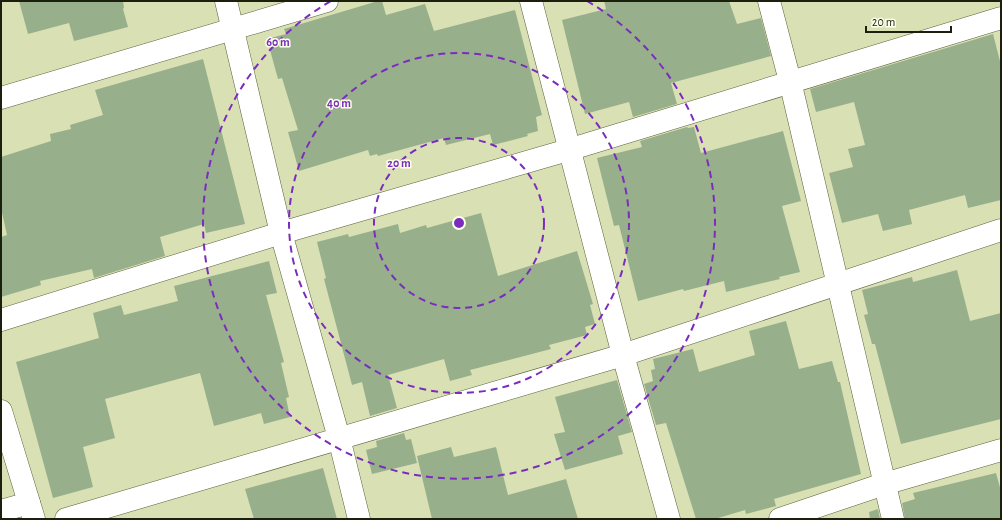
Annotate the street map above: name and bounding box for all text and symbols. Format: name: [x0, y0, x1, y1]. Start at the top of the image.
scale bar: [866, 8, 951, 34]
text: 20 m: [872, 16, 895, 28]
text: 60 m: [266, 36, 290, 48]
text: 40 m: [327, 97, 351, 109]
text: 20 m: [387, 157, 411, 169]
centre of rings: [452, 216, 466, 230]

